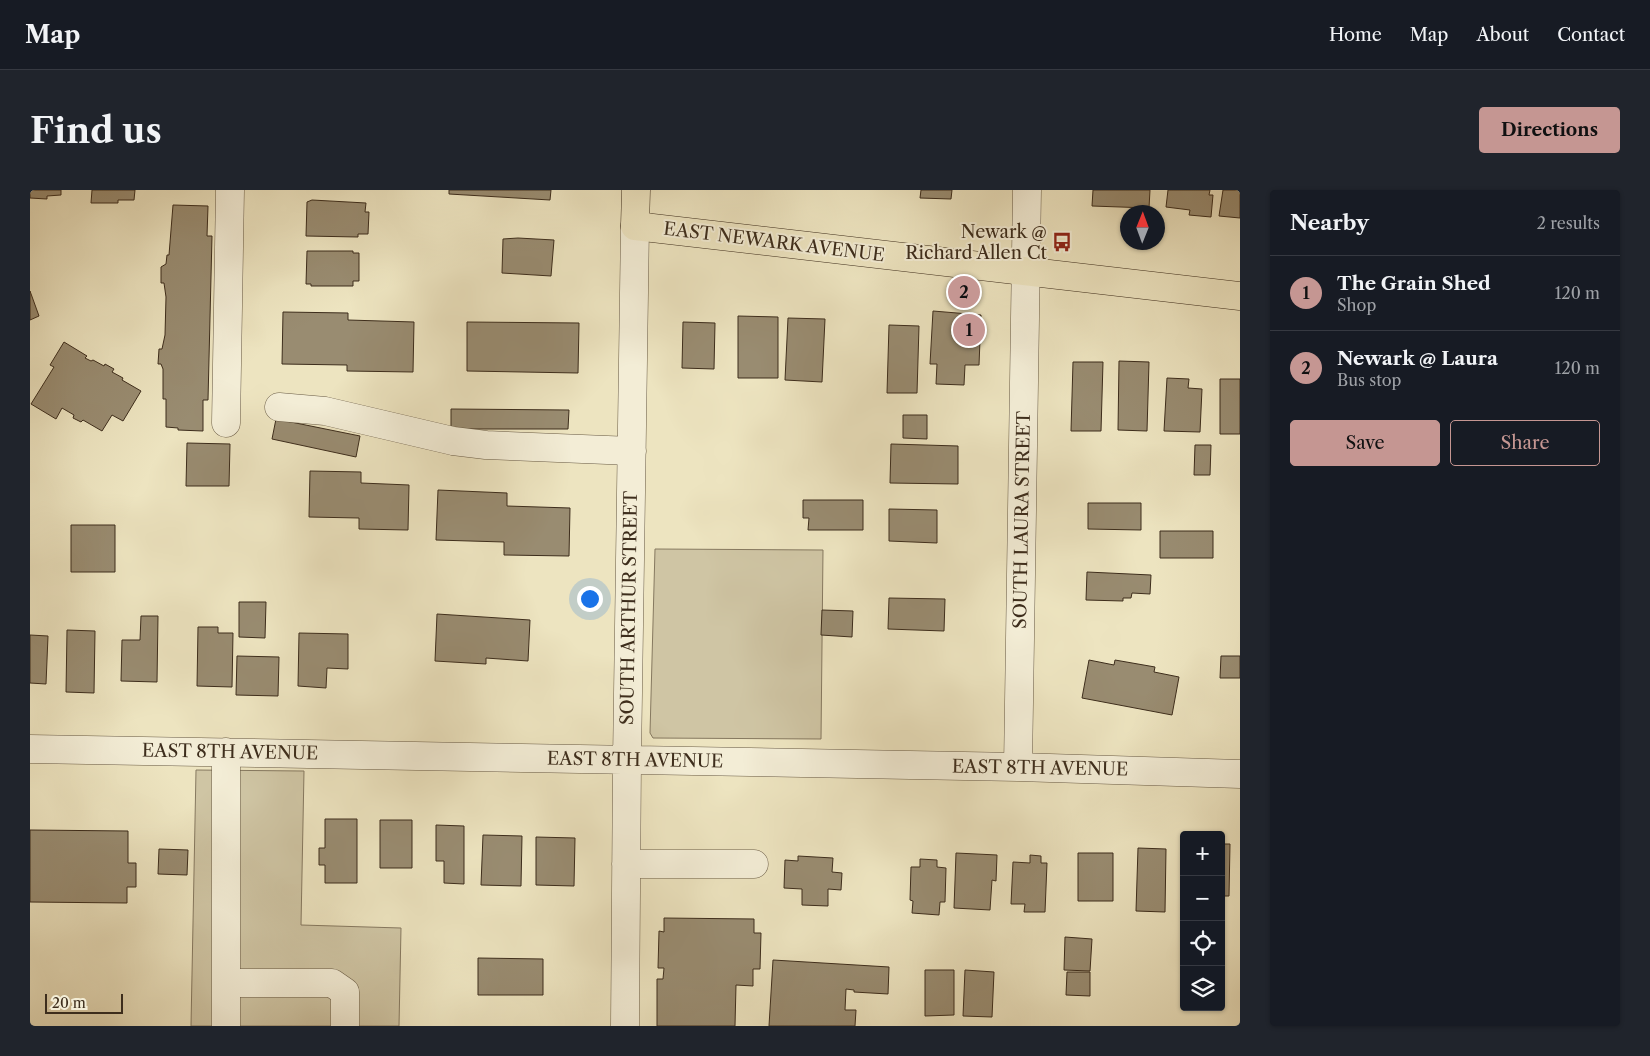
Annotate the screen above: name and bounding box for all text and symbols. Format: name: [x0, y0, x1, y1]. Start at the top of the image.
text: Map: [25, 20, 80, 49]
text: Home: [1329, 24, 1382, 46]
text: Map: [1410, 24, 1448, 46]
text: About: [1476, 24, 1529, 46]
text: Contact: [1557, 24, 1625, 46]
button: Directions: [1479, 107, 1620, 153]
text: Find us: [30, 109, 162, 152]
north arrow: [1120, 205, 1165, 250]
text: Nearby: [1290, 210, 1369, 235]
text: 2 results: [1537, 213, 1600, 233]
street label: EAST NEWARK AVENUE: [662, 218, 886, 266]
place label: Newark @ Richard Allen Ct: [905, 221, 1048, 264]
bus stop icon: Newark @ Richard Allen Ct: [1051, 231, 1073, 253]
text: The Grain Shed: [1337, 272, 1491, 295]
pin: 2: [948, 273, 980, 311]
text: 1: [1302, 283, 1310, 303]
text: 120 m: [1555, 283, 1600, 303]
text: Shop: [1337, 295, 1376, 315]
pin: 1: [953, 311, 985, 349]
text: Newark @ Laura: [1337, 347, 1498, 370]
text: 2: [1301, 358, 1311, 378]
text: 120 m: [1555, 358, 1600, 378]
text: Bus stop: [1337, 370, 1401, 390]
street label: SOUTH LAURA STREET: [1009, 410, 1035, 629]
button: Save: [1290, 420, 1440, 466]
button: Share: [1450, 420, 1600, 466]
street label: SOUTH ARTHUR STREET: [616, 490, 642, 725]
your location: [577, 586, 603, 612]
street label: EAST 8TH AVENUE: [142, 739, 318, 765]
street label: EAST 8TH AVENUE: [547, 747, 723, 773]
street label: EAST 8TH AVENUE: [952, 755, 1128, 781]
map controls: [1180, 831, 1225, 1011]
button: +: [1180, 831, 1225, 876]
button: −: [1180, 876, 1225, 921]
button: locate: [1180, 921, 1225, 966]
button: layers: [1180, 966, 1225, 1011]
scale bar: [45, 991, 122, 1014]
text: 20 m: [52, 994, 86, 1012]

